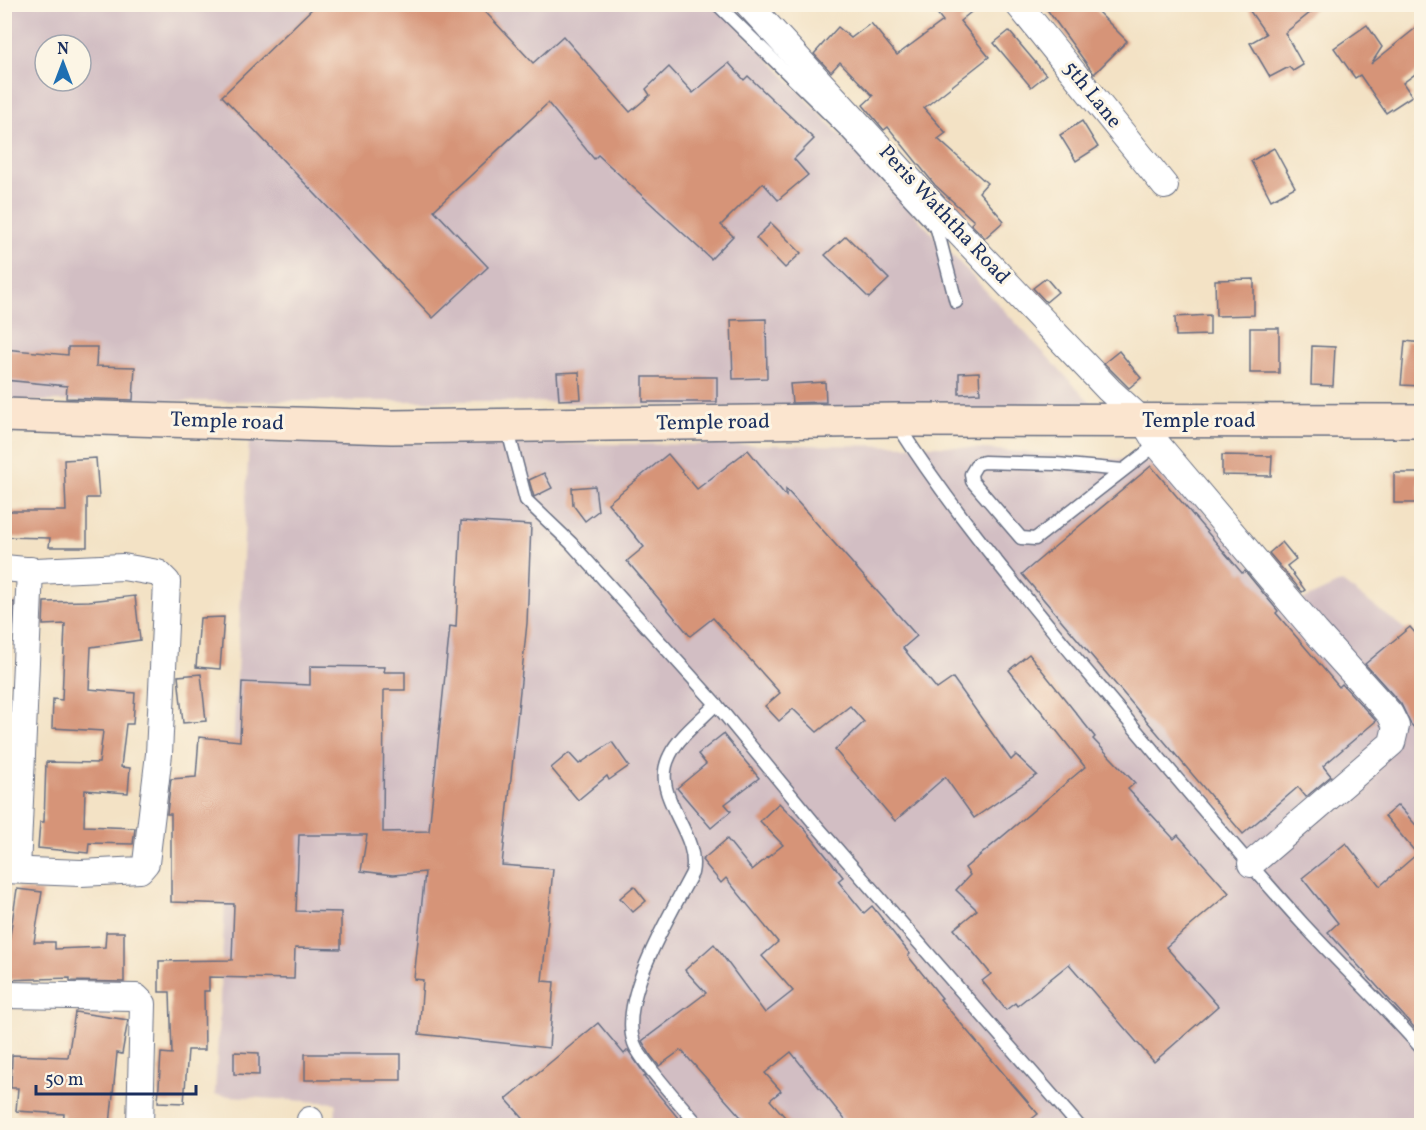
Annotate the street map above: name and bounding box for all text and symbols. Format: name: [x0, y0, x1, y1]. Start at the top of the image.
north arrow: [33, 33, 93, 93]
text: N: [57, 39, 69, 61]
street label: 5th Lane: [1056, 55, 1128, 135]
street label: Peris Waththa Road: [872, 139, 1016, 291]
street label: Temple road: [170, 406, 284, 438]
street label: Temple road: [1142, 407, 1256, 436]
street label: Temple road: [656, 408, 770, 438]
scale bar: [36, 1058, 196, 1096]
text: 50 m: [45, 1068, 84, 1093]

